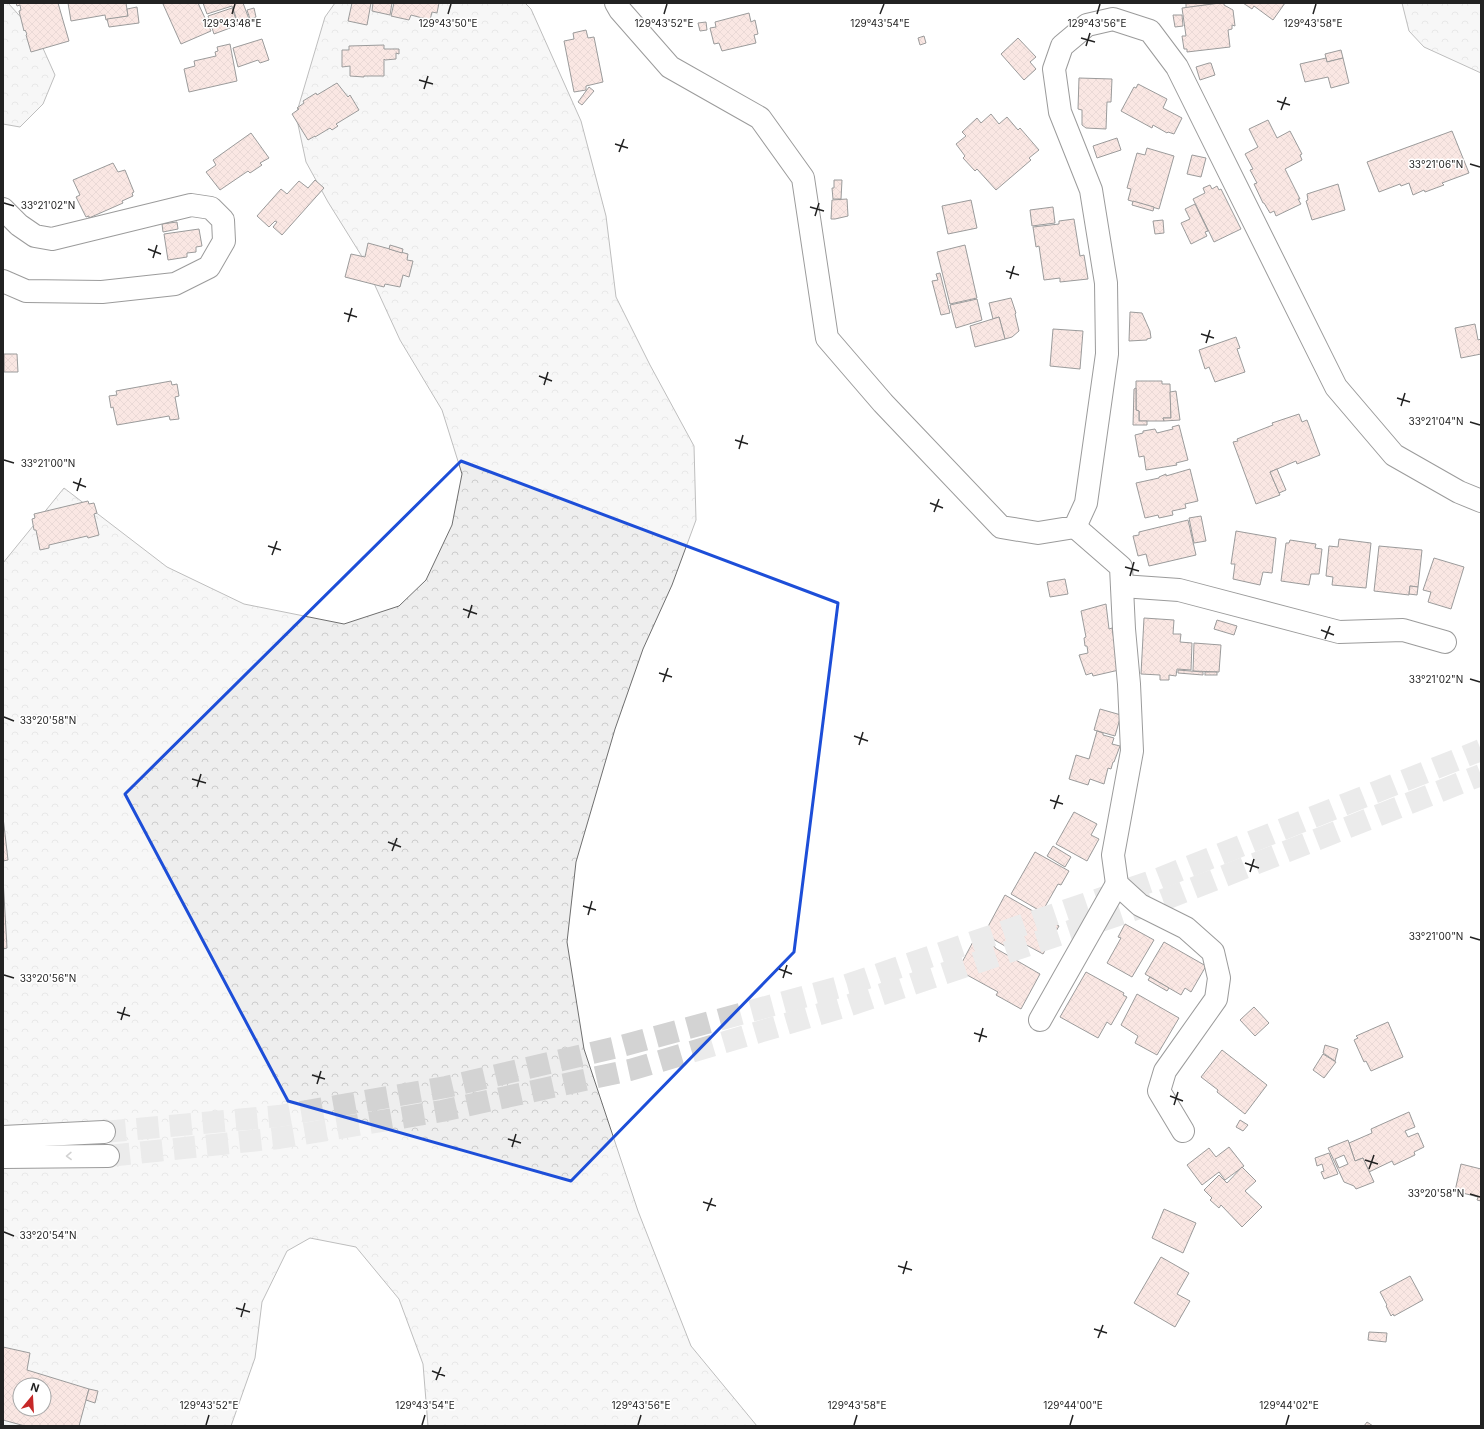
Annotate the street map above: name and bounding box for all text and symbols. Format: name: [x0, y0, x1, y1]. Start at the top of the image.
text: 129°43'48"E: [203, 17, 261, 29]
text: 129°43'50"E: [418, 17, 478, 29]
text: 129°43'52"E: [635, 17, 693, 29]
text: 129°43'54"E: [850, 17, 910, 29]
text: 129°43'56"E: [1067, 17, 1127, 29]
text: 129°43'58"E: [1283, 17, 1343, 29]
text: 33°21'06"N: [1409, 158, 1463, 170]
text: 33°21'02"N: [21, 199, 75, 211]
text: 33°21'04"N: [1409, 415, 1463, 427]
text: 33°21'00"N: [21, 457, 75, 469]
text: 33°21'02"N: [1409, 673, 1463, 685]
text: 33°20'58"N: [20, 714, 76, 726]
text: 33°21'00"N: [1409, 930, 1463, 942]
text: 33°20'56"N: [20, 972, 76, 984]
one-way arrow: [66, 1152, 72, 1160]
text: 33°20'58"N: [1408, 1187, 1464, 1199]
text: 33°20'54"N: [20, 1229, 76, 1241]
north arrow: [12, 1377, 52, 1417]
text: N: [29, 1380, 41, 1395]
text: 129°43'52"E: [180, 1399, 238, 1411]
text: 129°43'54"E: [395, 1399, 455, 1411]
text: 129°43'56"E: [611, 1399, 671, 1411]
text: 129°43'58"E: [827, 1399, 887, 1411]
text: 129°44'00"E: [1043, 1399, 1103, 1411]
text: 129°44'02"E: [1259, 1399, 1319, 1411]

